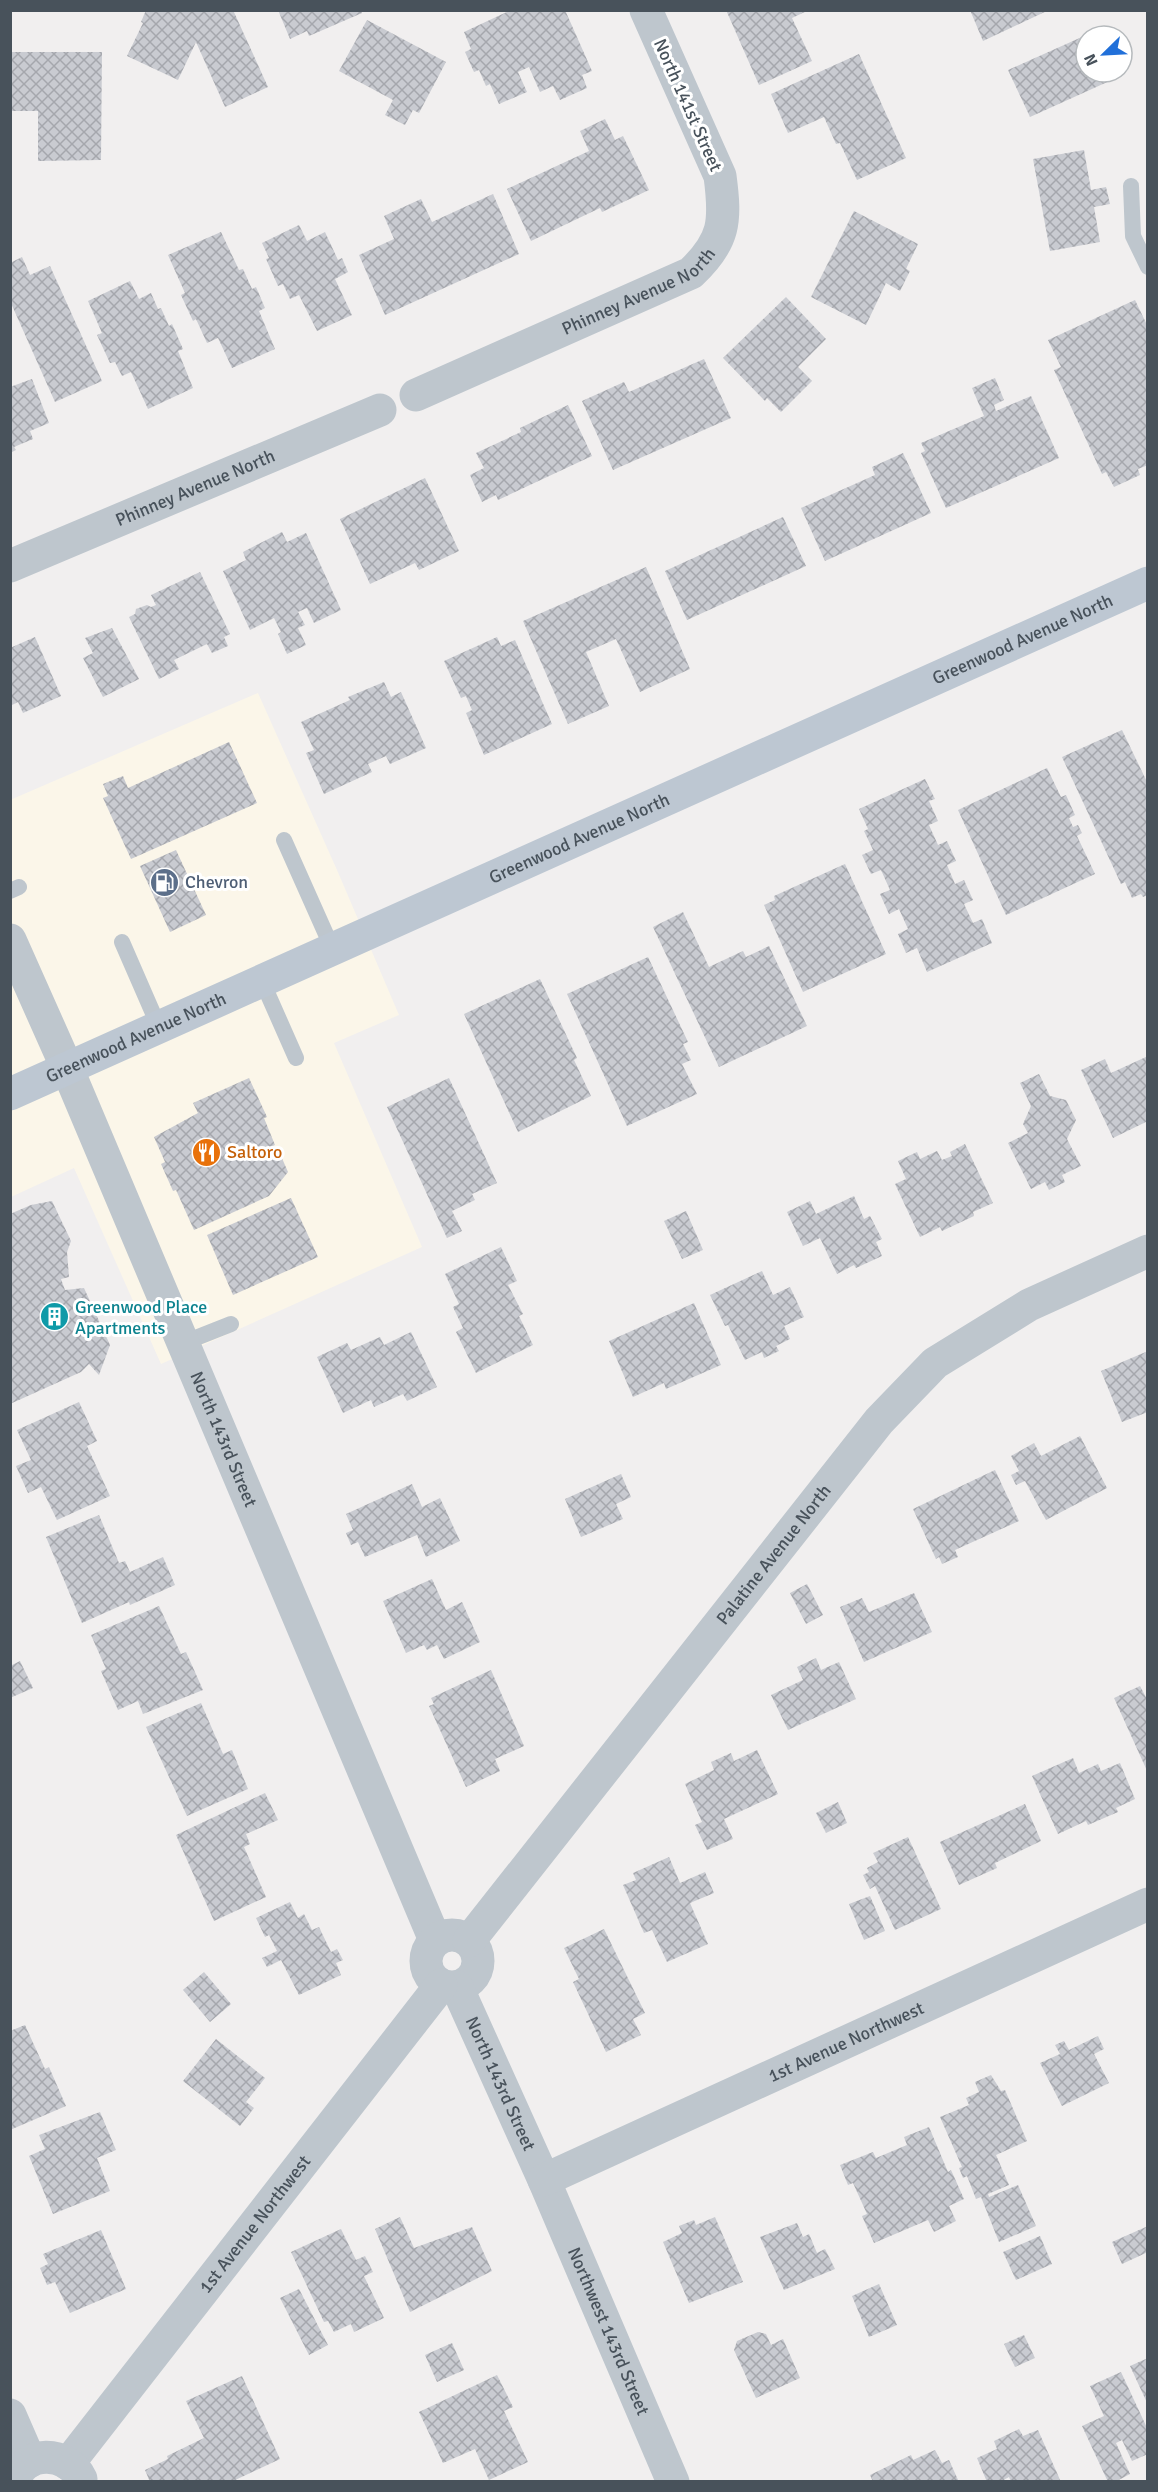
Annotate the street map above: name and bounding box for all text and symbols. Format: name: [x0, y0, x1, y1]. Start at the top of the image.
north arrow: [1074, 24, 1134, 84]
street label: North 141st Street: [649, 35, 727, 175]
text: N: [1080, 51, 1103, 69]
street label: Phinney Avenue North: [558, 243, 720, 340]
street label: Phinney Avenue North: [112, 445, 278, 531]
street label: Greenwood Avenue North: [929, 589, 1116, 689]
street label: Greenwood Avenue North: [486, 788, 673, 888]
fuel station icon: Chevron: [148, 866, 180, 898]
place label: Chevron: [185, 871, 248, 893]
street label: Greenwood Avenue North: [42, 987, 230, 1088]
restaurant icon: Saltoro: [190, 1136, 222, 1168]
place label: Saltoro: [227, 1141, 282, 1163]
place label: Greenwood Place Apartments: [75, 1296, 207, 1339]
building icon: Greenwood Place Apartments: [38, 1301, 70, 1333]
street label: North 143rd Street: [185, 1368, 262, 1510]
street label: Palatine Avenue North: [712, 1480, 836, 1629]
street label: 1st Avenue Northwest: [765, 1997, 927, 2087]
street label: North 143rd Street: [461, 2013, 540, 2154]
street label: 1st Avenue Northwest: [194, 2151, 315, 2297]
street label: Northwest 143rd Street: [563, 2244, 654, 2418]

